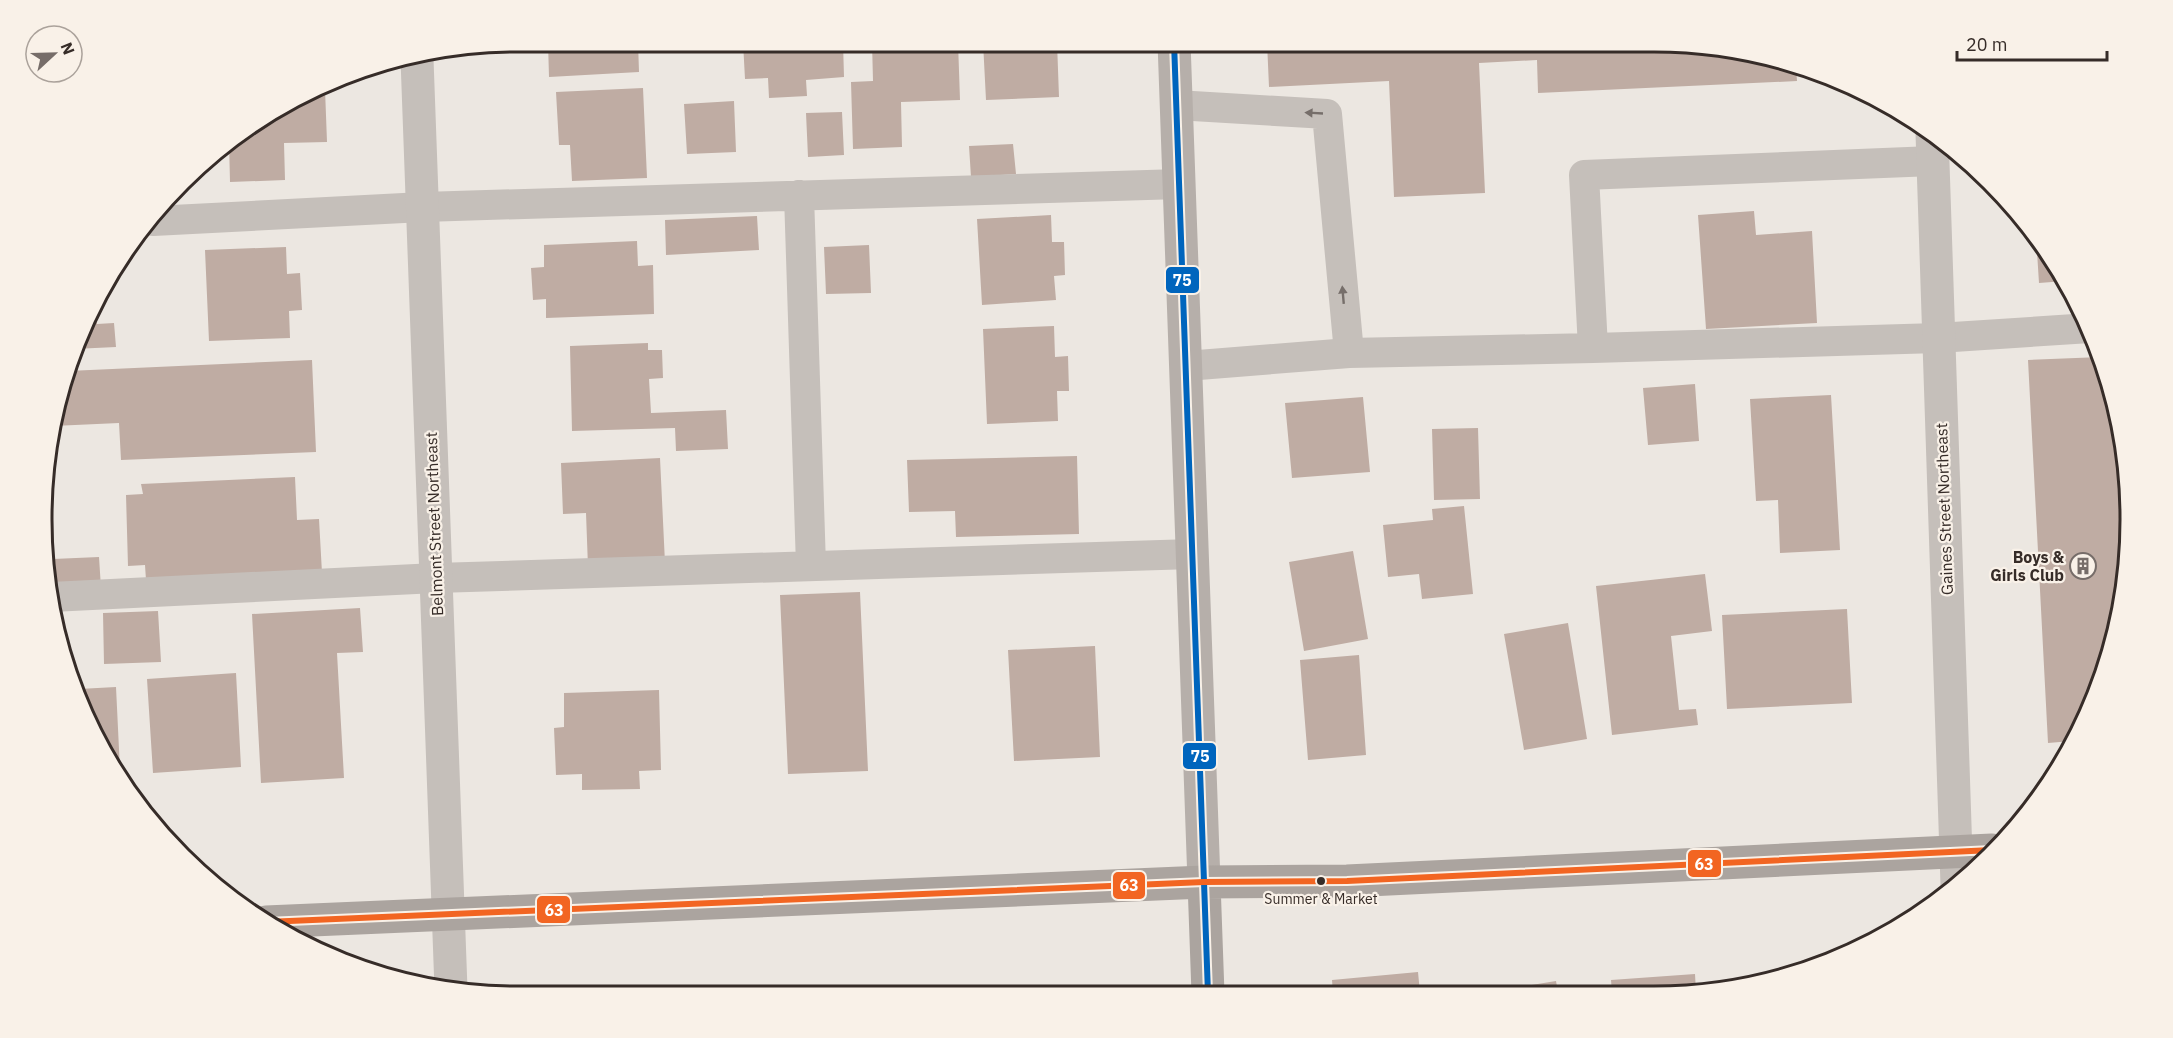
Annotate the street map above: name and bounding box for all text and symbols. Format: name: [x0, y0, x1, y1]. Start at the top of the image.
north arrow: [24, 24, 84, 84]
scale bar: [1957, 24, 2107, 62]
text: 20 m: [1966, 33, 2008, 56]
text: N: [56, 39, 79, 58]
one-way arrow: [1304, 108, 1323, 118]
line badge: 75: [1165, 266, 1200, 294]
text: 75: [1172, 270, 1192, 290]
one-way arrow: [1338, 285, 1348, 304]
street label: Gaines Street Northeast: [1931, 423, 1957, 595]
street label: Belmont Street Northeast: [421, 432, 447, 616]
place label: Boys & Girls Club: [1990, 547, 2064, 585]
building icon: Boys & Girls Club: [2068, 551, 2098, 581]
line badge: 75: [1182, 742, 1217, 770]
text: 75: [1190, 746, 1210, 766]
line badge: 63: [1687, 849, 1722, 878]
text: 63: [1694, 854, 1714, 874]
line badge: 63: [1112, 871, 1146, 900]
text: 63: [1119, 875, 1139, 895]
marker: Summer & Market: [1315, 875, 1327, 887]
place label: Summer & Market: [1264, 890, 1378, 908]
line badge: 63: [536, 895, 571, 924]
text: 63: [544, 900, 564, 920]

